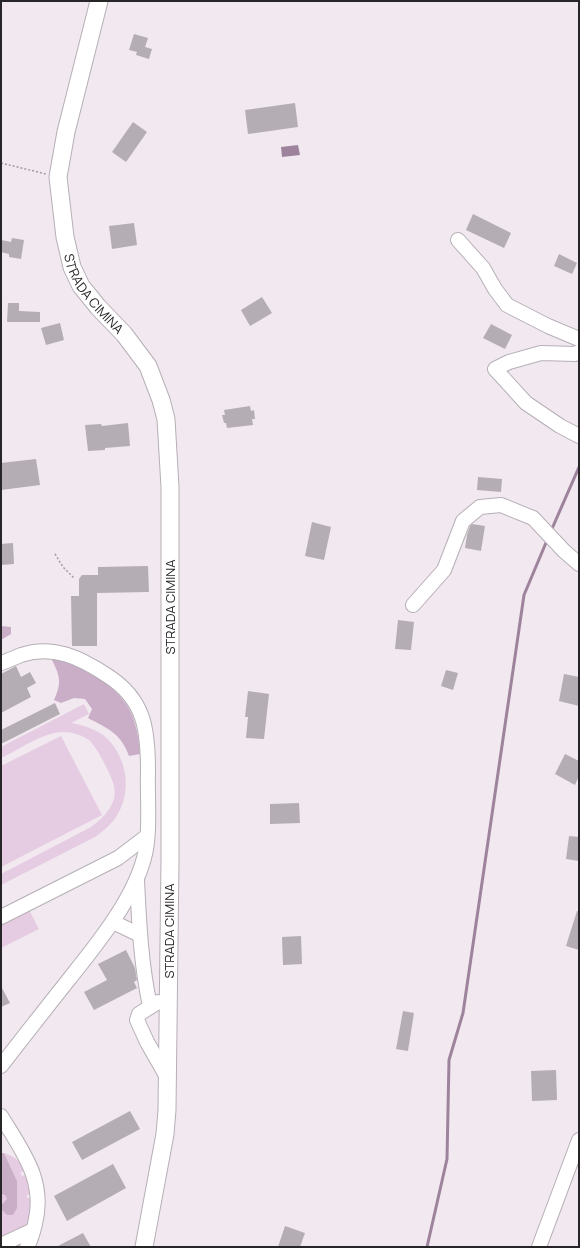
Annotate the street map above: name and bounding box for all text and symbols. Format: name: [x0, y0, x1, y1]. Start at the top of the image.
street label: STRADA CIMINA: [60, 252, 128, 337]
street label: STRADA CIMINA: [161, 560, 179, 654]
street label: STRADA CIMINA: [160, 884, 178, 978]

